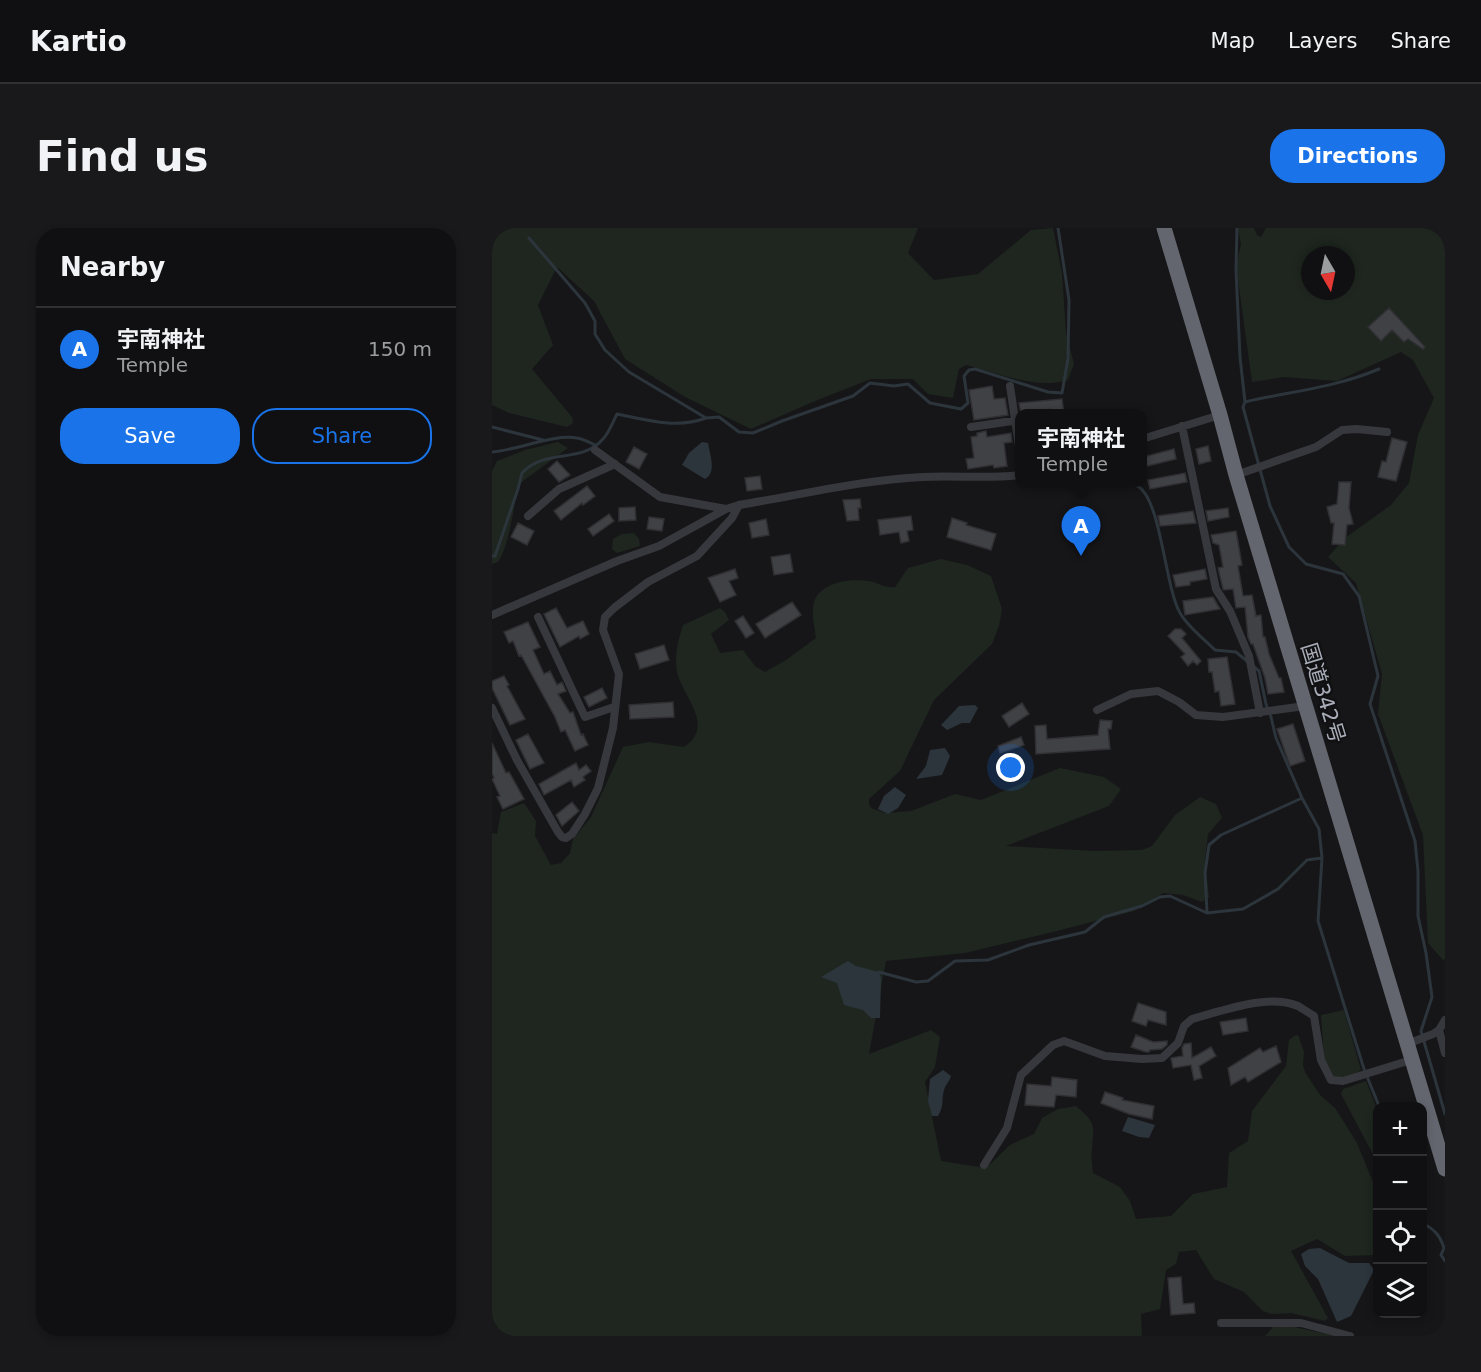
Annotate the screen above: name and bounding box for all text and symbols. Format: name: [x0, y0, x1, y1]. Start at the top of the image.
text: Kartio: [30, 25, 127, 58]
text: Map: [1211, 29, 1255, 53]
text: Layers: [1288, 29, 1357, 53]
text: Share: [1390, 29, 1451, 53]
button: Directions: [1270, 129, 1445, 183]
text: Find us: [36, 132, 209, 181]
north arrow: [1301, 246, 1355, 300]
text: Nearby: [60, 252, 165, 282]
text: 宇南神社: [117, 327, 205, 352]
text: A: [72, 337, 87, 361]
text: 150 m: [368, 337, 432, 361]
text: Temple: [117, 353, 188, 377]
button: Save: [60, 408, 240, 464]
button: Share: [252, 408, 432, 464]
popup: [1015, 409, 1147, 487]
text: 宇南神社: [1037, 426, 1125, 451]
text: Temple: [1037, 452, 1108, 476]
pin: A: [1062, 506, 1100, 556]
street label: 国道342号: [1296, 640, 1350, 746]
your location: [996, 753, 1025, 782]
map controls: [1373, 1102, 1427, 1318]
button: +: [1373, 1102, 1427, 1156]
button: −: [1373, 1156, 1427, 1210]
button: locate: [1373, 1210, 1427, 1264]
button: layers: [1373, 1264, 1427, 1318]

